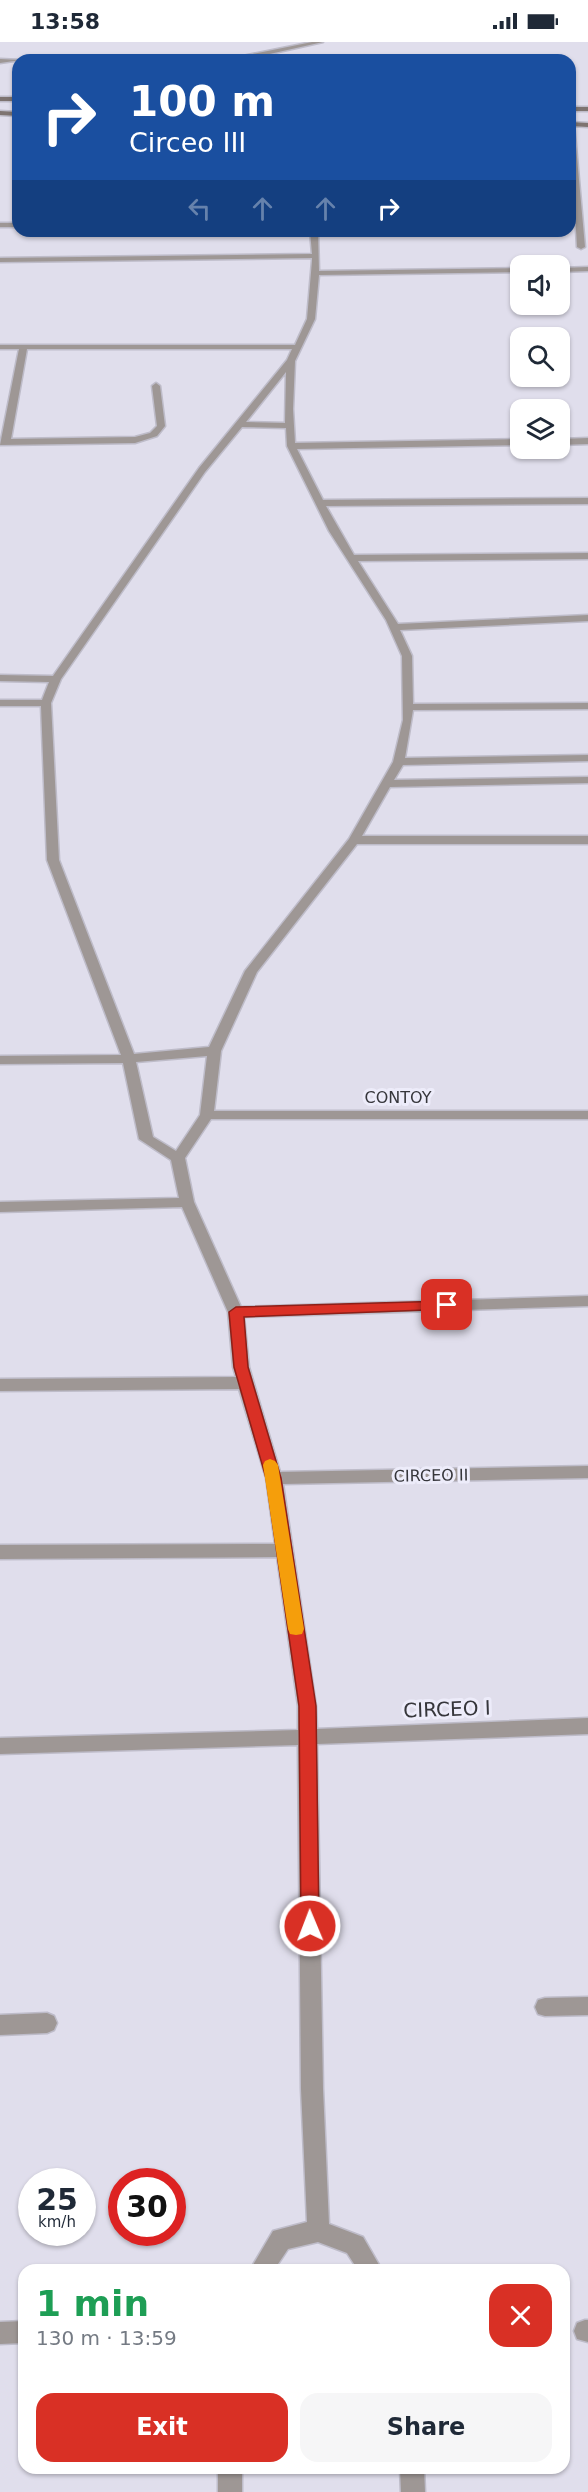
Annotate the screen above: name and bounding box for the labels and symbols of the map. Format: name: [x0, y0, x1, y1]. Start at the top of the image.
street label: CONTOY: [365, 1088, 432, 1107]
pin: [421, 1279, 472, 1330]
street label: CIRCEO II: [394, 1465, 468, 1486]
street label: CIRCEO I: [403, 1695, 491, 1723]
position arrow: [278, 1894, 342, 1958]
speed limit sign: 30: [108, 2168, 186, 2246]

